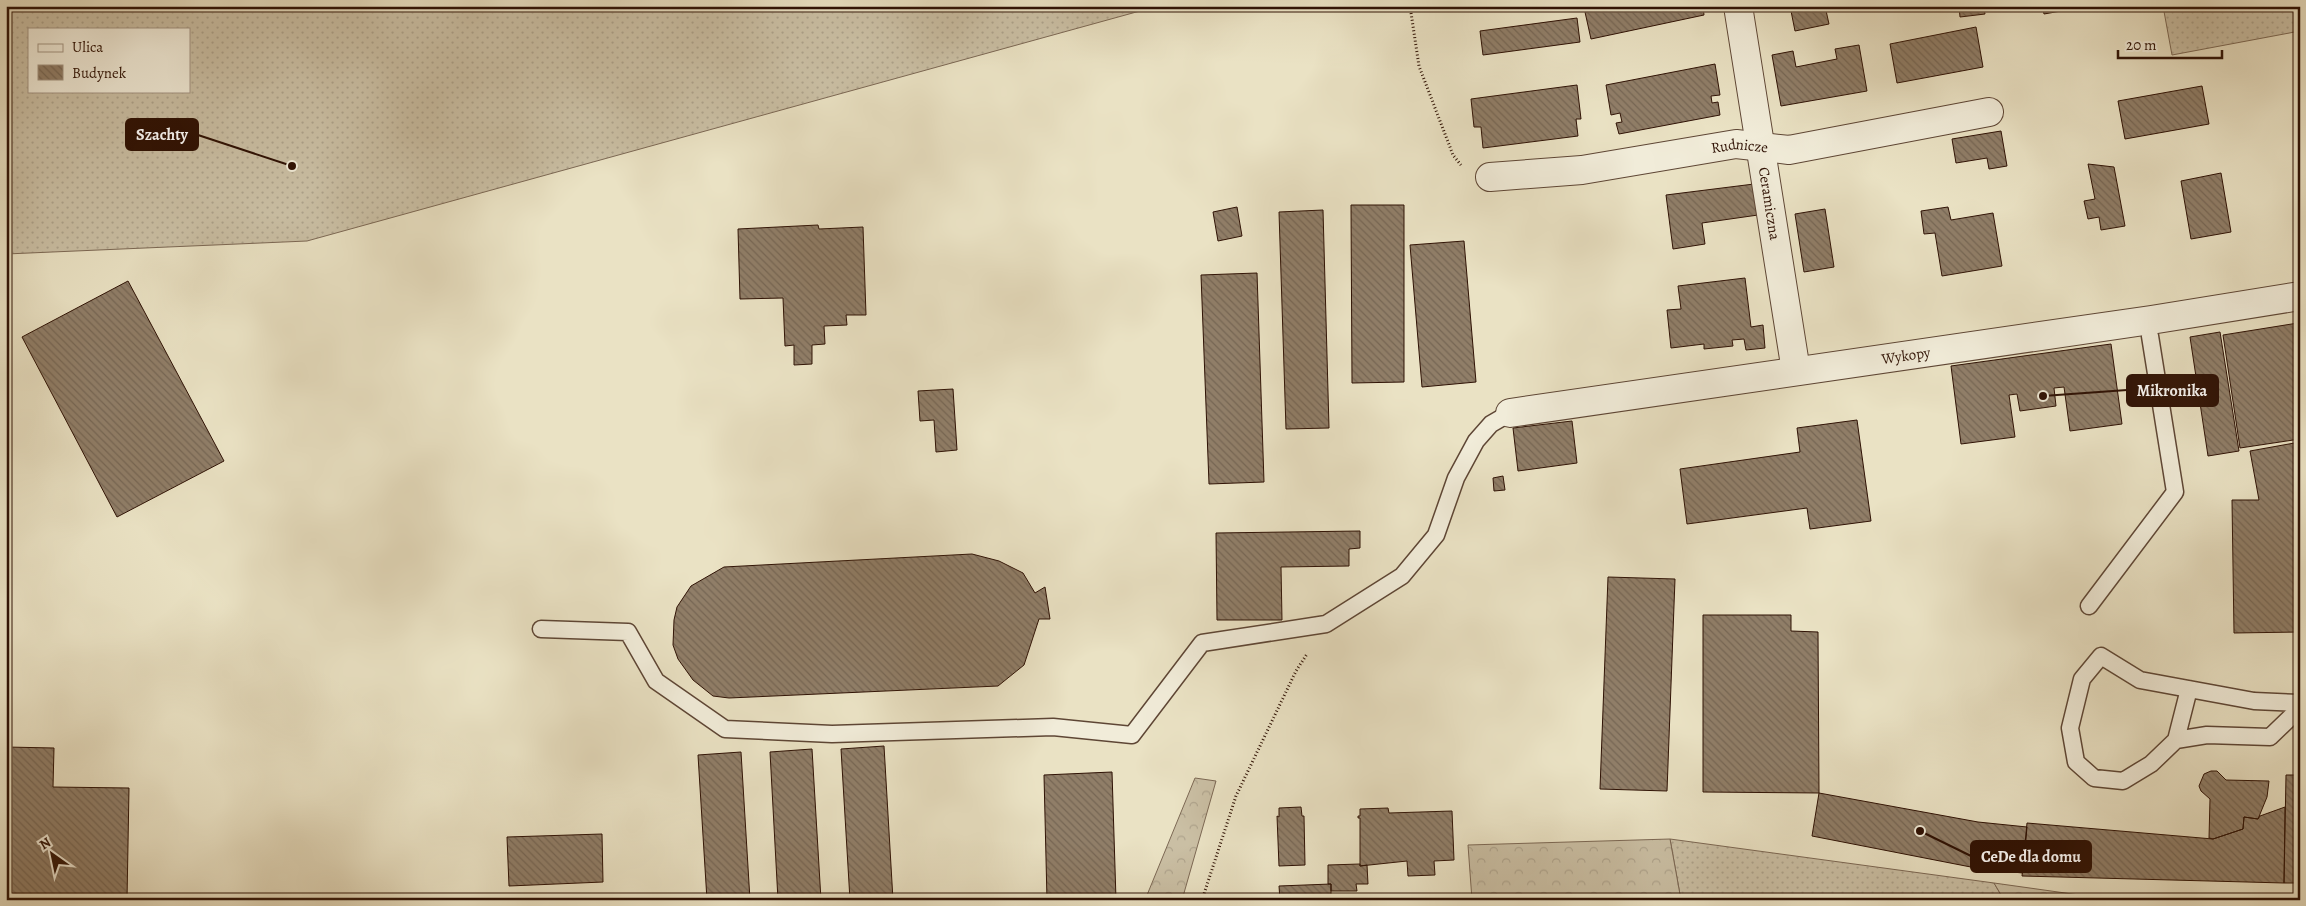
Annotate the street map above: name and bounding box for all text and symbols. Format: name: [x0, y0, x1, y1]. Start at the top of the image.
legend: [28, 28, 190, 92]
scale bar: [2118, 28, 2222, 60]
text: 20 m: [2126, 35, 2157, 55]
text: Ulica: [72, 37, 103, 57]
text: Budynek: [72, 63, 127, 83]
callout: Szachty: [126, 119, 198, 150]
text: Szachty: [136, 124, 189, 146]
street label: Rudnicze: [1710, 134, 1769, 158]
street label: Ceramiczna: [1754, 166, 1785, 241]
street label: Wykopy: [1879, 342, 1932, 369]
callout: Mikronika: [2127, 375, 2218, 406]
text: Mikronika: [2137, 380, 2207, 402]
north arrow: [28, 828, 78, 878]
text: N: [36, 833, 55, 854]
callout: CeDe dla domu: [1971, 841, 2091, 872]
text: CeDe dla domu: [1981, 846, 2081, 868]

